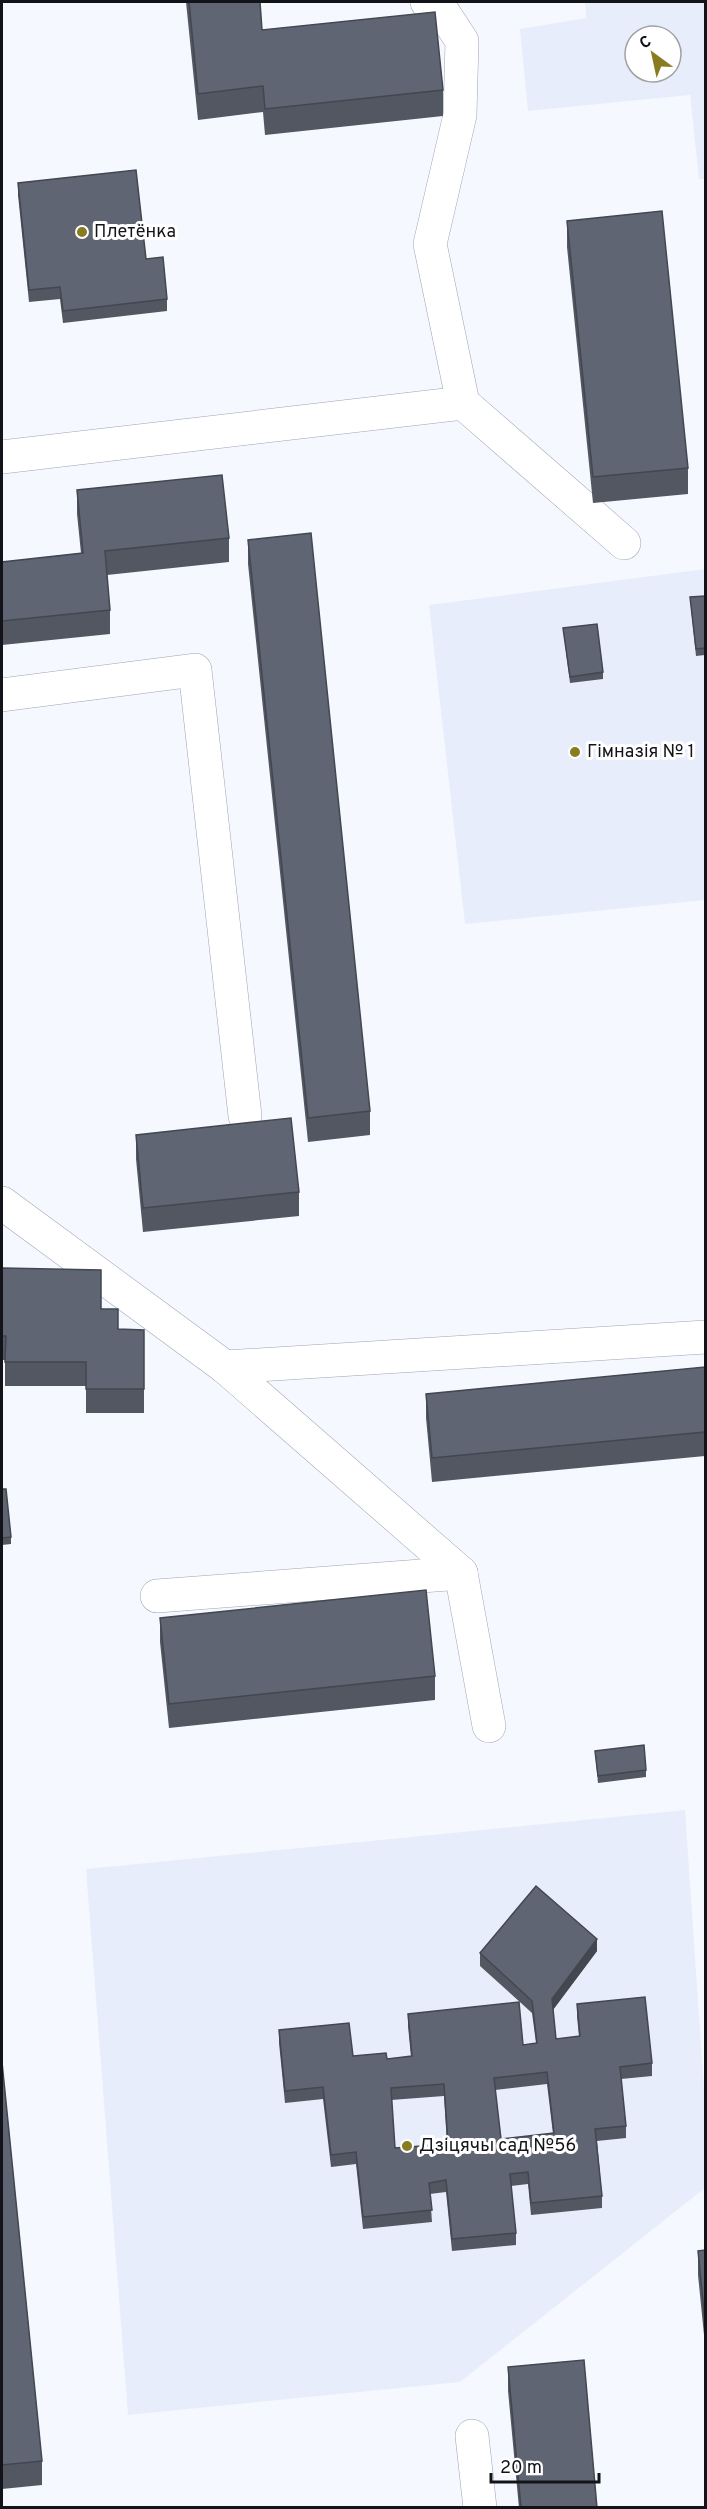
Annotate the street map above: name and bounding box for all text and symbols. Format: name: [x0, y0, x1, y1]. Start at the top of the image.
north arrow: [623, 24, 683, 84]
text: С: [636, 32, 656, 54]
place label: Плетёнка: [94, 221, 176, 244]
marker: Плетёнка: [75, 225, 89, 239]
place label: Гімназія № 1: [587, 741, 695, 764]
marker: Гімназія № 1: [568, 745, 582, 759]
place label: Дзіцячы сад №56: [419, 2135, 576, 2158]
marker: Дзіцячы сад №56: [400, 2139, 414, 2153]
scale bar: [491, 2446, 599, 2484]
text: 20 m: [500, 2457, 542, 2480]

